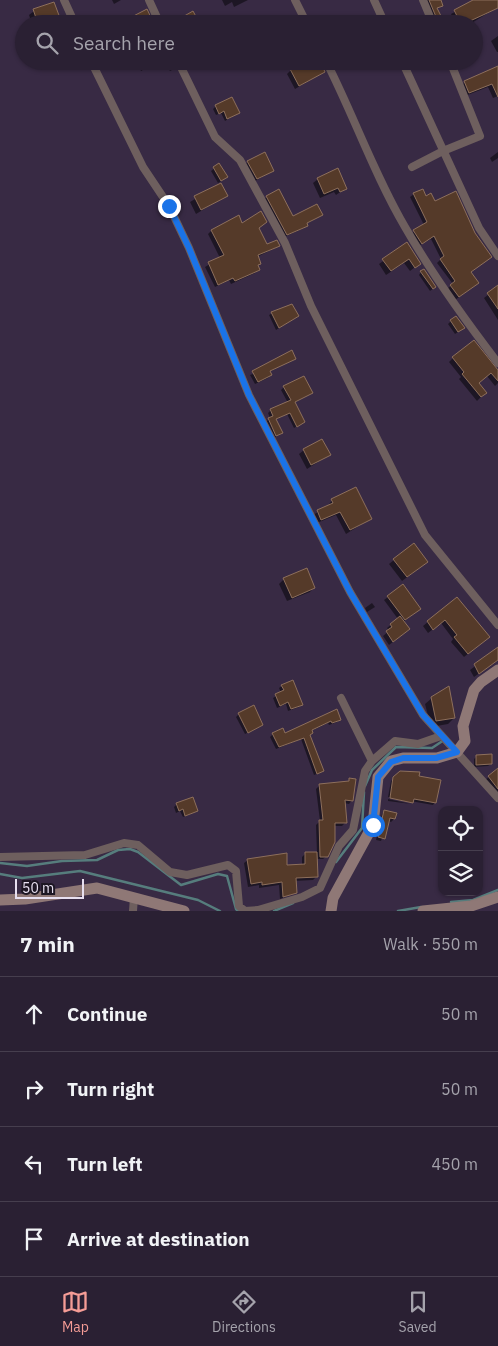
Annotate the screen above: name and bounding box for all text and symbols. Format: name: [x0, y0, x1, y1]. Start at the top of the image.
search box: [15, 15, 483, 70]
icon: search: [33, 29, 61, 57]
text: Search here: [73, 31, 175, 55]
route end: [158, 195, 181, 218]
map controls: [438, 806, 483, 896]
button: locate: [438, 806, 483, 851]
route start: [362, 814, 385, 837]
button: layers: [438, 851, 483, 896]
scale bar: [15, 876, 84, 899]
text: 50 m: [22, 879, 54, 897]
text: 7 min: [20, 930, 75, 958]
text: Walk · 550 m: [383, 934, 478, 954]
icon: ahead: [20, 1000, 48, 1028]
text: Continue: [67, 1002, 147, 1026]
text: 50 m: [441, 1004, 478, 1024]
icon: right: [20, 1075, 48, 1103]
text: Turn right: [67, 1077, 154, 1101]
text: 50 m: [441, 1079, 478, 1099]
icon: left: [20, 1150, 48, 1178]
text: Turn left: [67, 1152, 143, 1176]
text: 450 m: [431, 1154, 478, 1174]
icon: arrive: [20, 1225, 48, 1253]
text: Arrive at destination: [67, 1227, 250, 1251]
tab: Map: [61, 1288, 89, 1336]
tab: Directions: [212, 1288, 276, 1336]
tab: Saved: [399, 1288, 437, 1336]

